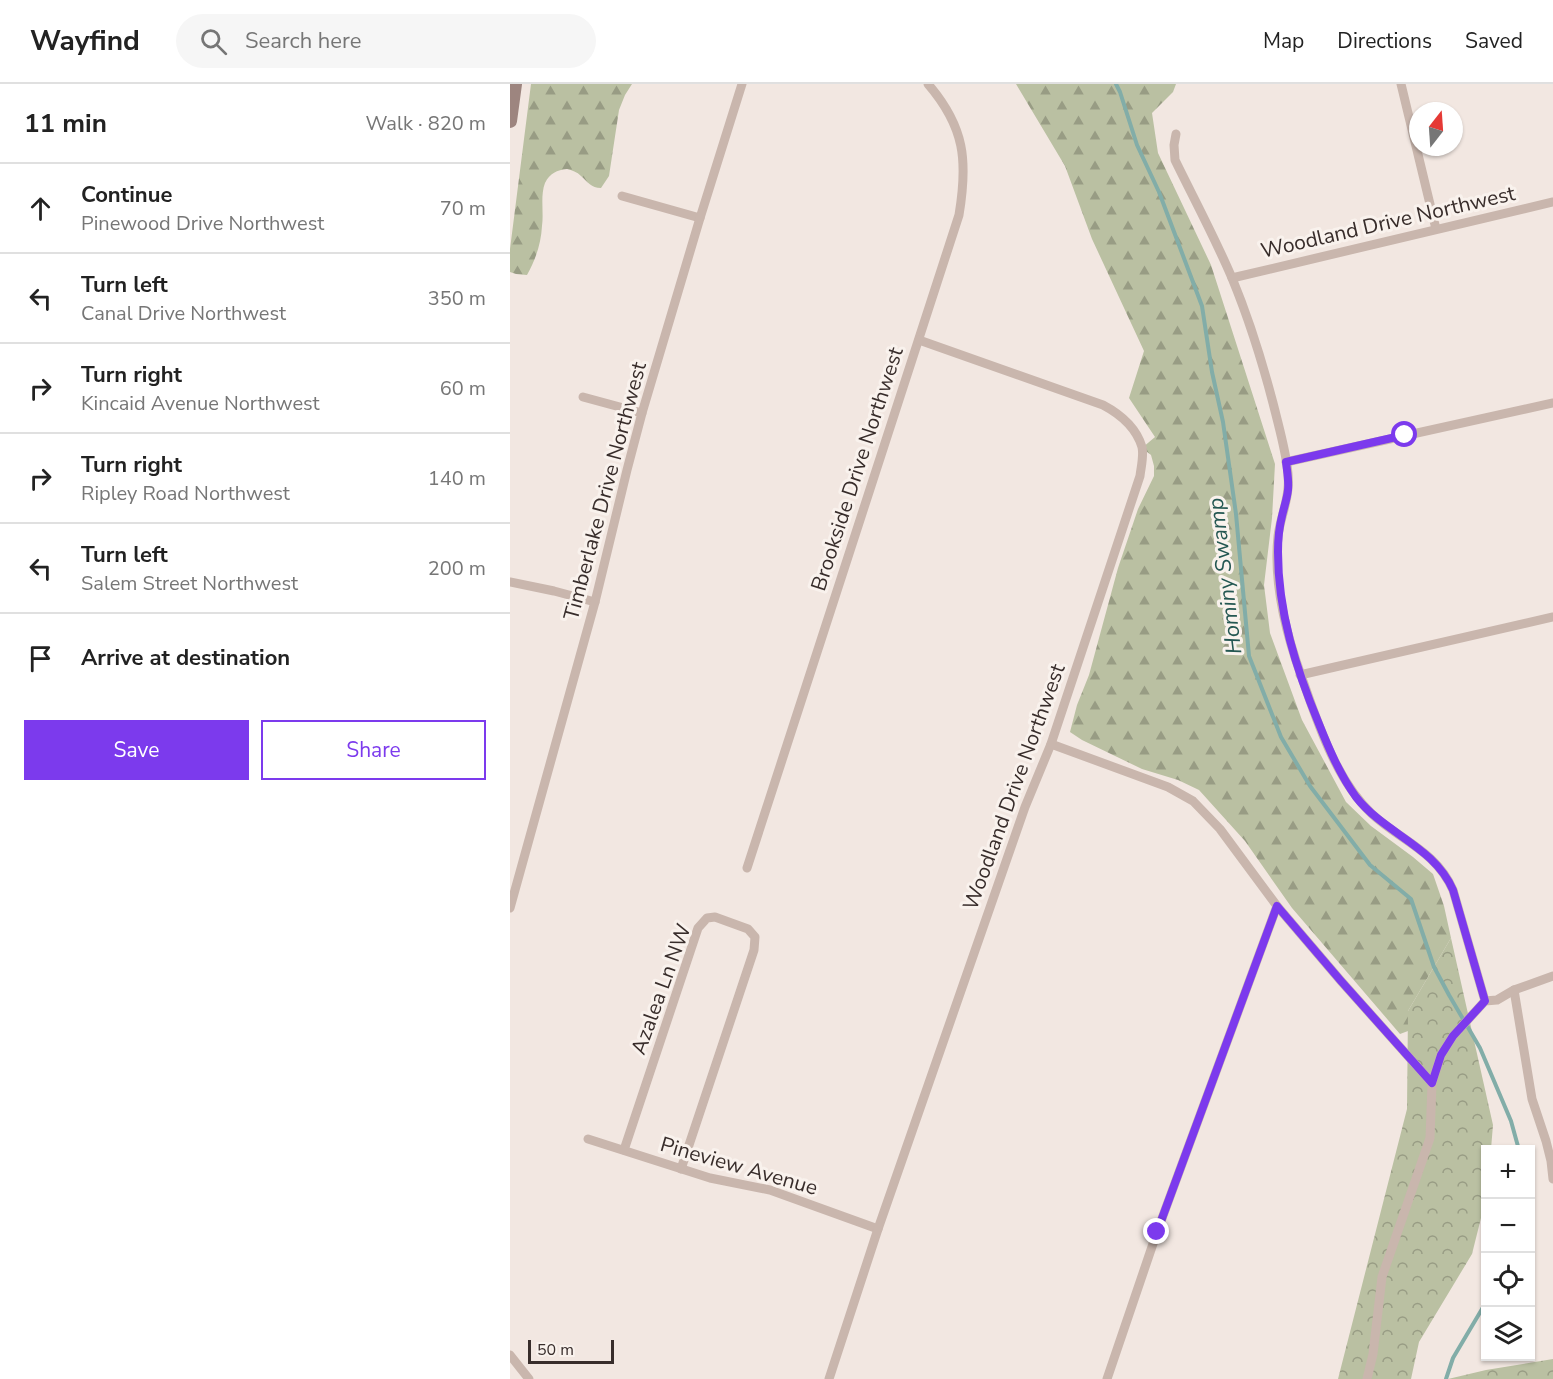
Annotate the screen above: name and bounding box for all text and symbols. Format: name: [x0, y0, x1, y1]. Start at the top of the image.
search box: [176, 14, 596, 68]
text: Wayfind: [30, 22, 140, 60]
icon: search: [197, 25, 230, 58]
text: Search here: [245, 26, 362, 56]
text: Map: [1263, 27, 1304, 55]
text: Directions: [1337, 27, 1432, 55]
text: Saved: [1465, 27, 1523, 55]
north arrow: [1409, 102, 1463, 156]
text: 11 min: [24, 106, 107, 141]
text: Walk · 820 m: [366, 110, 486, 137]
street label: Woodland Drive Northwest: [1258, 179, 1518, 265]
text: Continue: [81, 180, 172, 210]
icon: ahead: [24, 192, 57, 225]
text: 70 m: [440, 195, 486, 222]
text: Pinewood Drive Northwest: [81, 210, 324, 237]
text: Turn left: [81, 270, 168, 300]
icon: left: [24, 282, 57, 315]
text: 350 m: [428, 285, 486, 312]
text: Canal Drive Northwest: [81, 300, 286, 327]
street label: Brookside Drive Northwest: [804, 343, 910, 594]
street label: Timberlake Drive Northwest: [557, 358, 653, 623]
text: Turn right: [81, 360, 182, 390]
icon: right: [24, 372, 57, 405]
text: 60 m: [440, 375, 486, 402]
text: Kincaid Avenue Northwest: [81, 390, 320, 417]
route start: [1391, 421, 1417, 447]
text: Turn right: [81, 450, 182, 480]
icon: right: [24, 462, 57, 495]
text: 140 m: [428, 465, 486, 492]
text: Ripley Road Northwest: [81, 480, 290, 507]
water label: Hominy Swamp: [1201, 496, 1249, 656]
text: Turn left: [81, 540, 168, 570]
icon: left: [24, 552, 57, 585]
text: 200 m: [428, 555, 486, 582]
text: Salem Street Northwest: [81, 570, 298, 597]
icon: arrive: [24, 642, 57, 675]
text: Arrive at destination: [81, 643, 290, 673]
street label: Woodland Drive Northwest: [956, 659, 1072, 914]
button: Save: [24, 720, 249, 780]
button: Share: [261, 720, 486, 780]
street label: Azalea Ln NW: [624, 920, 698, 1058]
street label: Pineview Avenue: [657, 1130, 821, 1202]
map controls: [1481, 1145, 1535, 1361]
button: +: [1481, 1145, 1535, 1199]
button: −: [1481, 1199, 1535, 1253]
route end: [1143, 1218, 1169, 1244]
button: locate: [1481, 1253, 1535, 1307]
button: layers: [1481, 1307, 1535, 1361]
scale bar: [528, 1337, 614, 1364]
text: 50 m: [537, 1339, 574, 1361]

